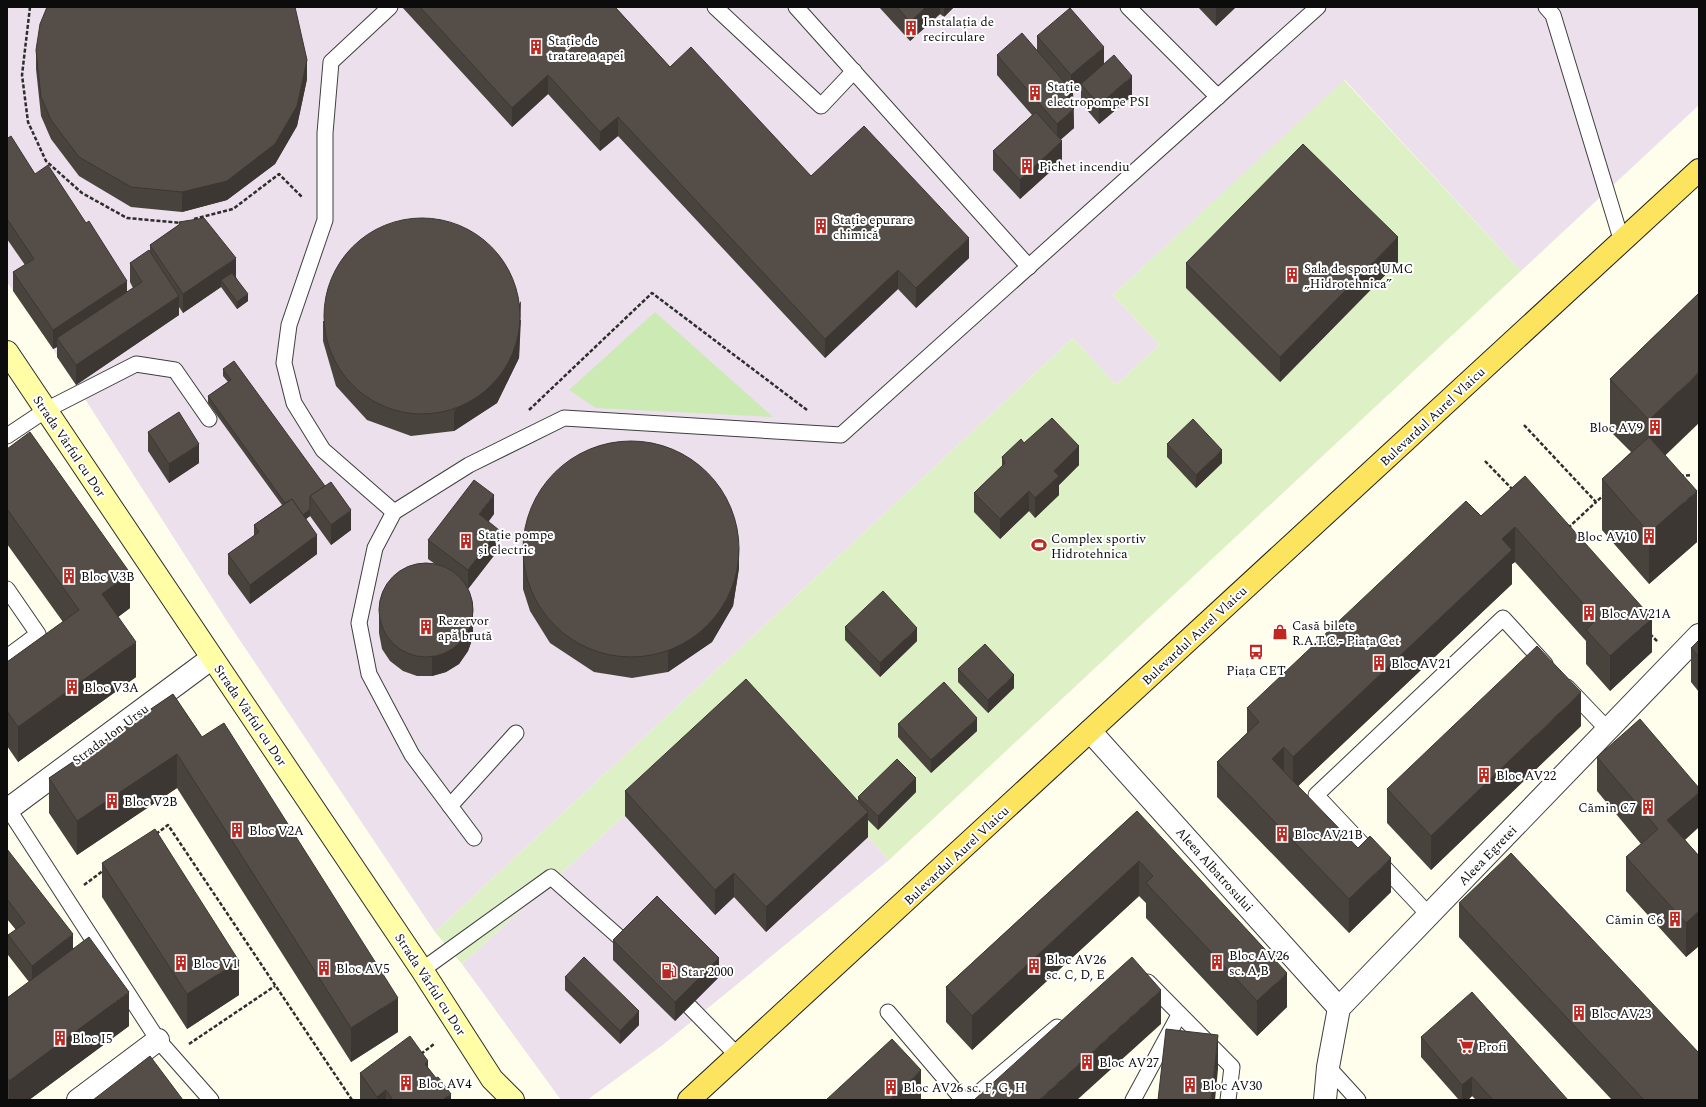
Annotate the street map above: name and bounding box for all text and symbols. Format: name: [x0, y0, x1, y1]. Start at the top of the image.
place label: Instalația de recirculare: [923, 12, 994, 47]
building icon: Instalația de recirculare: [902, 19, 920, 37]
place label: Stație de tratare a apei: [548, 31, 624, 66]
building icon: Stație de tratare a apei: [527, 38, 545, 56]
place label: Stație electropompe PSI: [1047, 77, 1149, 112]
building icon: Stație electropompe PSI: [1026, 84, 1044, 102]
building icon: Pichet incendiu: [1018, 157, 1036, 175]
place label: Pichet incendiu: [1039, 157, 1130, 177]
place label: Stație epurare chimică: [833, 210, 913, 245]
building icon: Stație epurare chimică: [812, 217, 830, 235]
place label: Sala de sport UMC „Hidrotehnica”: [1304, 259, 1413, 294]
building icon: Sala de sport UMC „Hidrotehnica”: [1283, 266, 1301, 284]
street label: Bulevardul Aurel Vlaicu: [1375, 362, 1490, 471]
street label: Strada Vârful cu Dor: [28, 392, 111, 501]
place label: Bloc AV9: [1589, 418, 1643, 438]
building icon: Bloc AV9: [1646, 418, 1664, 436]
place label: Stație pompe și electric: [478, 525, 554, 560]
place label: Bloc AV10: [1577, 527, 1637, 547]
building icon: Bloc AV10: [1640, 527, 1658, 545]
place label: Complex sportiv Hidrotehnica: [1051, 529, 1147, 564]
building icon: Stație pompe și electric: [457, 532, 475, 550]
sports icon: Complex sportiv Hidrotehnica: [1030, 536, 1048, 554]
building icon: Bloc V3B: [60, 567, 78, 585]
place label: Bloc V3B: [81, 567, 134, 587]
street label: Bulevardul Aurel Vlaicu: [1137, 581, 1252, 690]
building icon: Bloc AV21A: [1580, 604, 1598, 622]
place label: Bloc AV21A: [1601, 604, 1671, 624]
place label: Rezervor apă brută: [438, 611, 493, 646]
place label: Casă bilete R.A.T.C.- Piața Cet: [1292, 616, 1400, 651]
building icon: Rezervor apă brută: [417, 618, 435, 636]
shop icon: Casă bilete R.A.T.C.- Piața Cet: [1271, 623, 1289, 641]
bus stop icon: Piața CET: [1247, 643, 1265, 661]
building icon: Bloc AV21: [1370, 654, 1388, 672]
place label: Bloc AV21: [1391, 654, 1451, 674]
street label: Strada Vârful cu Dor: [209, 661, 292, 770]
place label: Piața CET: [1226, 661, 1286, 681]
building icon: Bloc V3A: [63, 678, 81, 696]
place label: Bloc V3A: [84, 678, 139, 698]
street label: Strada Ion Ursu: [68, 699, 153, 770]
building icon: Bloc AV22: [1475, 766, 1493, 784]
place label: Bloc AV22: [1496, 766, 1556, 786]
building icon: Bloc V2B: [103, 792, 121, 810]
place label: Bloc V2B: [124, 792, 177, 812]
place label: Cămin C7: [1578, 798, 1636, 818]
building icon: Cămin C7: [1639, 798, 1657, 816]
street label: Bulevardul Aurel Vlaicu: [899, 801, 1014, 910]
building icon: Bloc V2A: [228, 821, 246, 839]
place label: Bloc V2A: [249, 821, 304, 841]
street label: Aleea Egretei: [1454, 821, 1522, 891]
street label: Aleea Albatrosului: [1171, 823, 1258, 916]
building icon: Bloc AV21B: [1273, 825, 1291, 843]
place label: Bloc AV21B: [1294, 825, 1363, 845]
place label: Cămin C6: [1605, 910, 1663, 930]
building icon: Cămin C6: [1666, 910, 1684, 928]
street label: Strada Vârful cu Dor: [389, 929, 471, 1040]
place label: Bloc AV26 sc. A,B: [1229, 946, 1290, 981]
place label: Bloc AV26 sc. C, D, E: [1046, 950, 1107, 985]
building icon: Bloc AV26 sc. A,B: [1208, 953, 1226, 971]
building icon: Bloc V1: [172, 954, 190, 972]
place label: Bloc V1: [193, 954, 238, 974]
building icon: Bloc AV26 sc. C, D, E: [1025, 957, 1043, 975]
building icon: Bloc AV5: [315, 959, 333, 977]
place label: Bloc AV5: [336, 959, 390, 979]
fuel station icon: Star 2000: [660, 962, 678, 980]
place label: Star 2000: [681, 962, 734, 982]
building icon: Bloc AV23: [1570, 1004, 1588, 1022]
place label: Bloc AV23: [1591, 1004, 1652, 1024]
building icon: Bloc I5: [51, 1029, 69, 1047]
place label: Bloc I5: [72, 1029, 112, 1049]
supermarket icon: Profi: [1457, 1037, 1475, 1055]
place label: Profi: [1478, 1037, 1507, 1057]
building icon: Bloc AV27: [1078, 1053, 1096, 1071]
place label: Bloc AV27: [1099, 1053, 1159, 1073]
building icon: Bloc AV4: [397, 1074, 415, 1092]
place label: Bloc AV4: [418, 1074, 472, 1094]
building icon: Bloc AV30: [1181, 1076, 1199, 1094]
place label: Bloc AV30: [1202, 1076, 1263, 1096]
building icon: Bloc AV26 sc. F, G, H: [882, 1078, 900, 1096]
place label: Bloc AV26 sc. F, G, H: [903, 1078, 1025, 1098]

